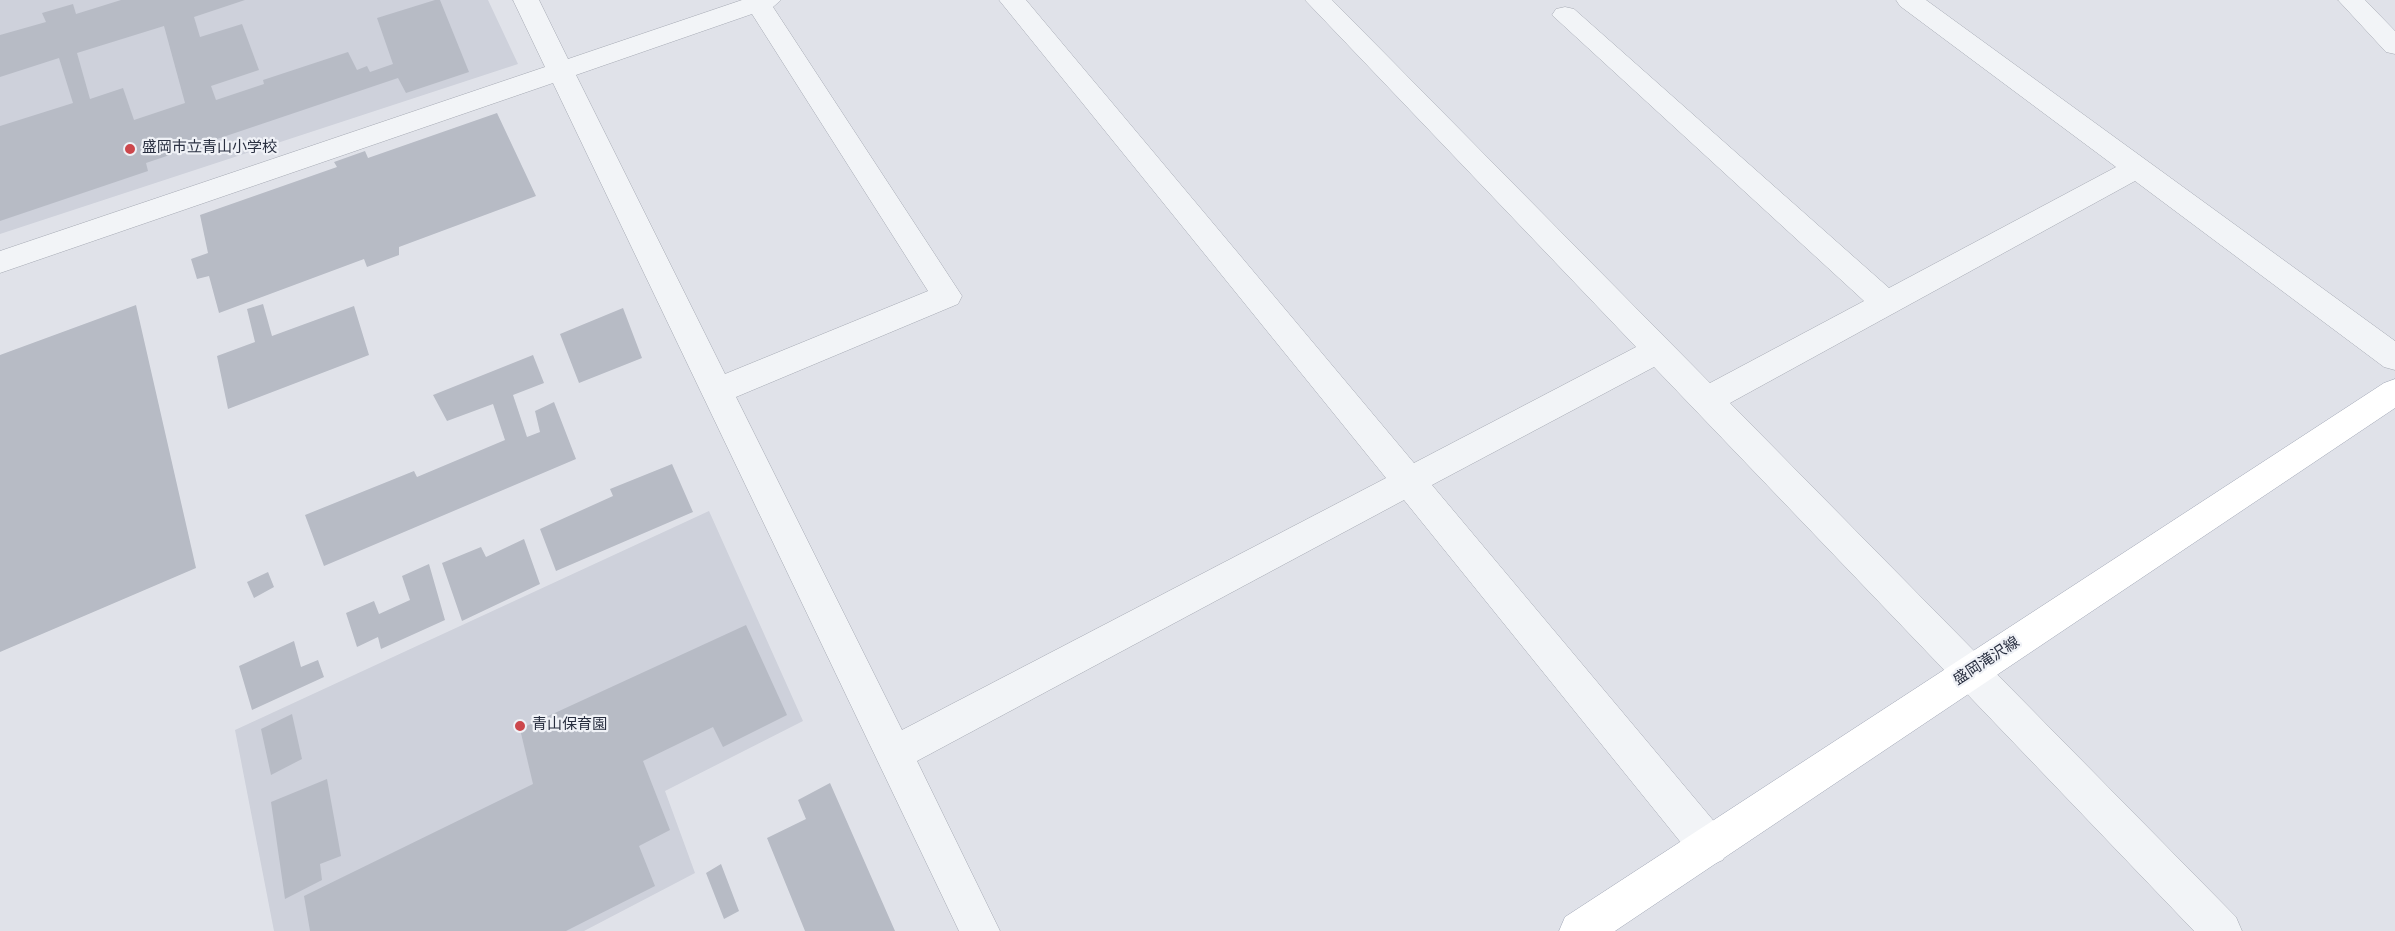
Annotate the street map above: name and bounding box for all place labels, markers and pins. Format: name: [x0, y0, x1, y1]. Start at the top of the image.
place label: 盛岡市立青山小学校: [142, 140, 277, 158]
marker: 盛岡市立青山小学校: [123, 142, 137, 156]
place label: 青山保育園: [532, 717, 607, 735]
marker: 青山保育園: [513, 719, 527, 733]

